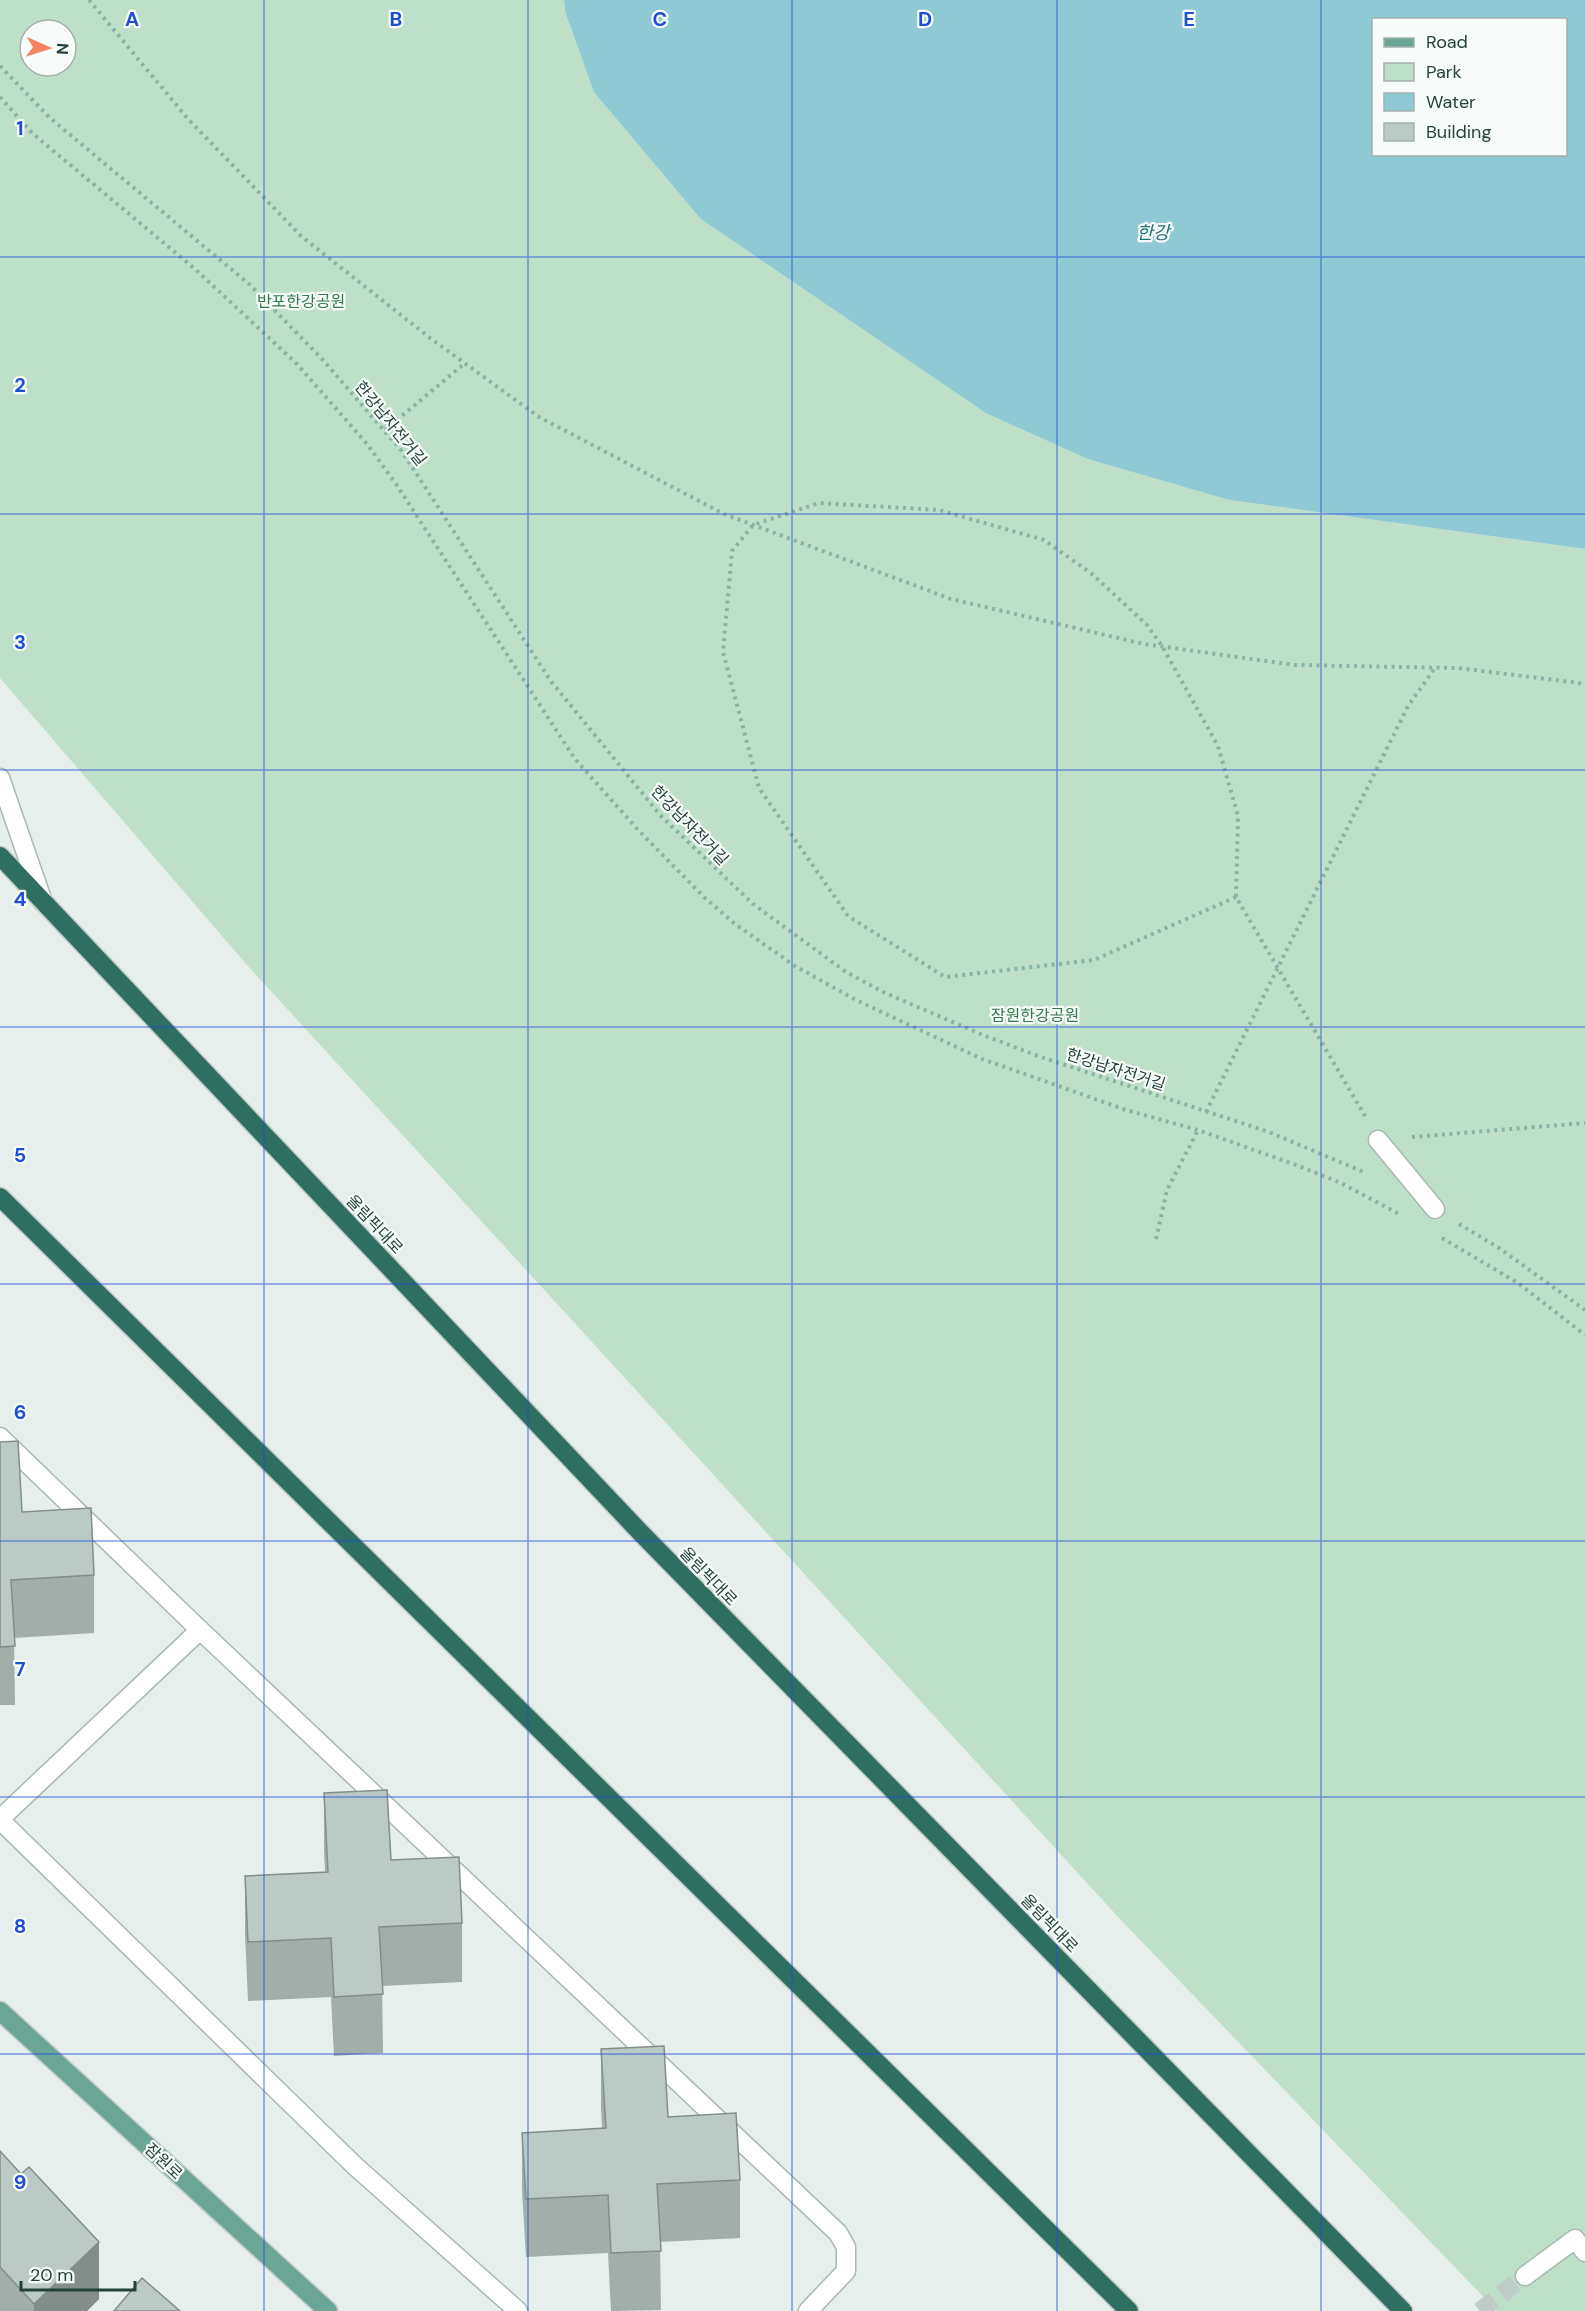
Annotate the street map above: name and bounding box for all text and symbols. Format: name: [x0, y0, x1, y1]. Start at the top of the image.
text: A: [125, 6, 139, 32]
text: B: [390, 6, 402, 32]
text: C: [653, 6, 667, 32]
text: D: [918, 6, 932, 32]
text: E: [1183, 6, 1195, 32]
north arrow: [18, 18, 78, 78]
legend: [1372, 18, 1567, 156]
text: Road: [1426, 30, 1468, 54]
text: N: [52, 42, 73, 55]
text: Park: [1426, 60, 1462, 84]
text: Water: [1426, 90, 1476, 114]
text: 1: [16, 115, 24, 141]
text: Building: [1426, 120, 1491, 144]
water label: 한강: [1136, 221, 1172, 245]
park label: 반포한강공원: [257, 291, 345, 312]
text: 2: [14, 372, 26, 398]
street label: 한강남자전거길: [350, 377, 431, 470]
text: 3: [14, 629, 26, 655]
street label: 한강남자전거길: [646, 781, 733, 870]
text: 4: [14, 886, 27, 912]
park label: 잠원한강공원: [991, 1005, 1079, 1026]
street label: 한강남자전거길: [1064, 1044, 1168, 1095]
text: 5: [14, 1142, 26, 1168]
street label: 올림픽대로: [342, 1190, 408, 1259]
text: 6: [14, 1399, 26, 1425]
street label: 올림픽대로: [676, 1543, 742, 1610]
text: 7: [15, 1656, 26, 1682]
street label: 올림픽대로: [1017, 1890, 1083, 1957]
text: 8: [14, 1913, 26, 1939]
street label: 잠원로: [140, 2139, 187, 2184]
text: 9: [14, 2169, 26, 2195]
scale bar: [21, 2254, 135, 2292]
text: 20 m: [30, 2263, 73, 2287]

